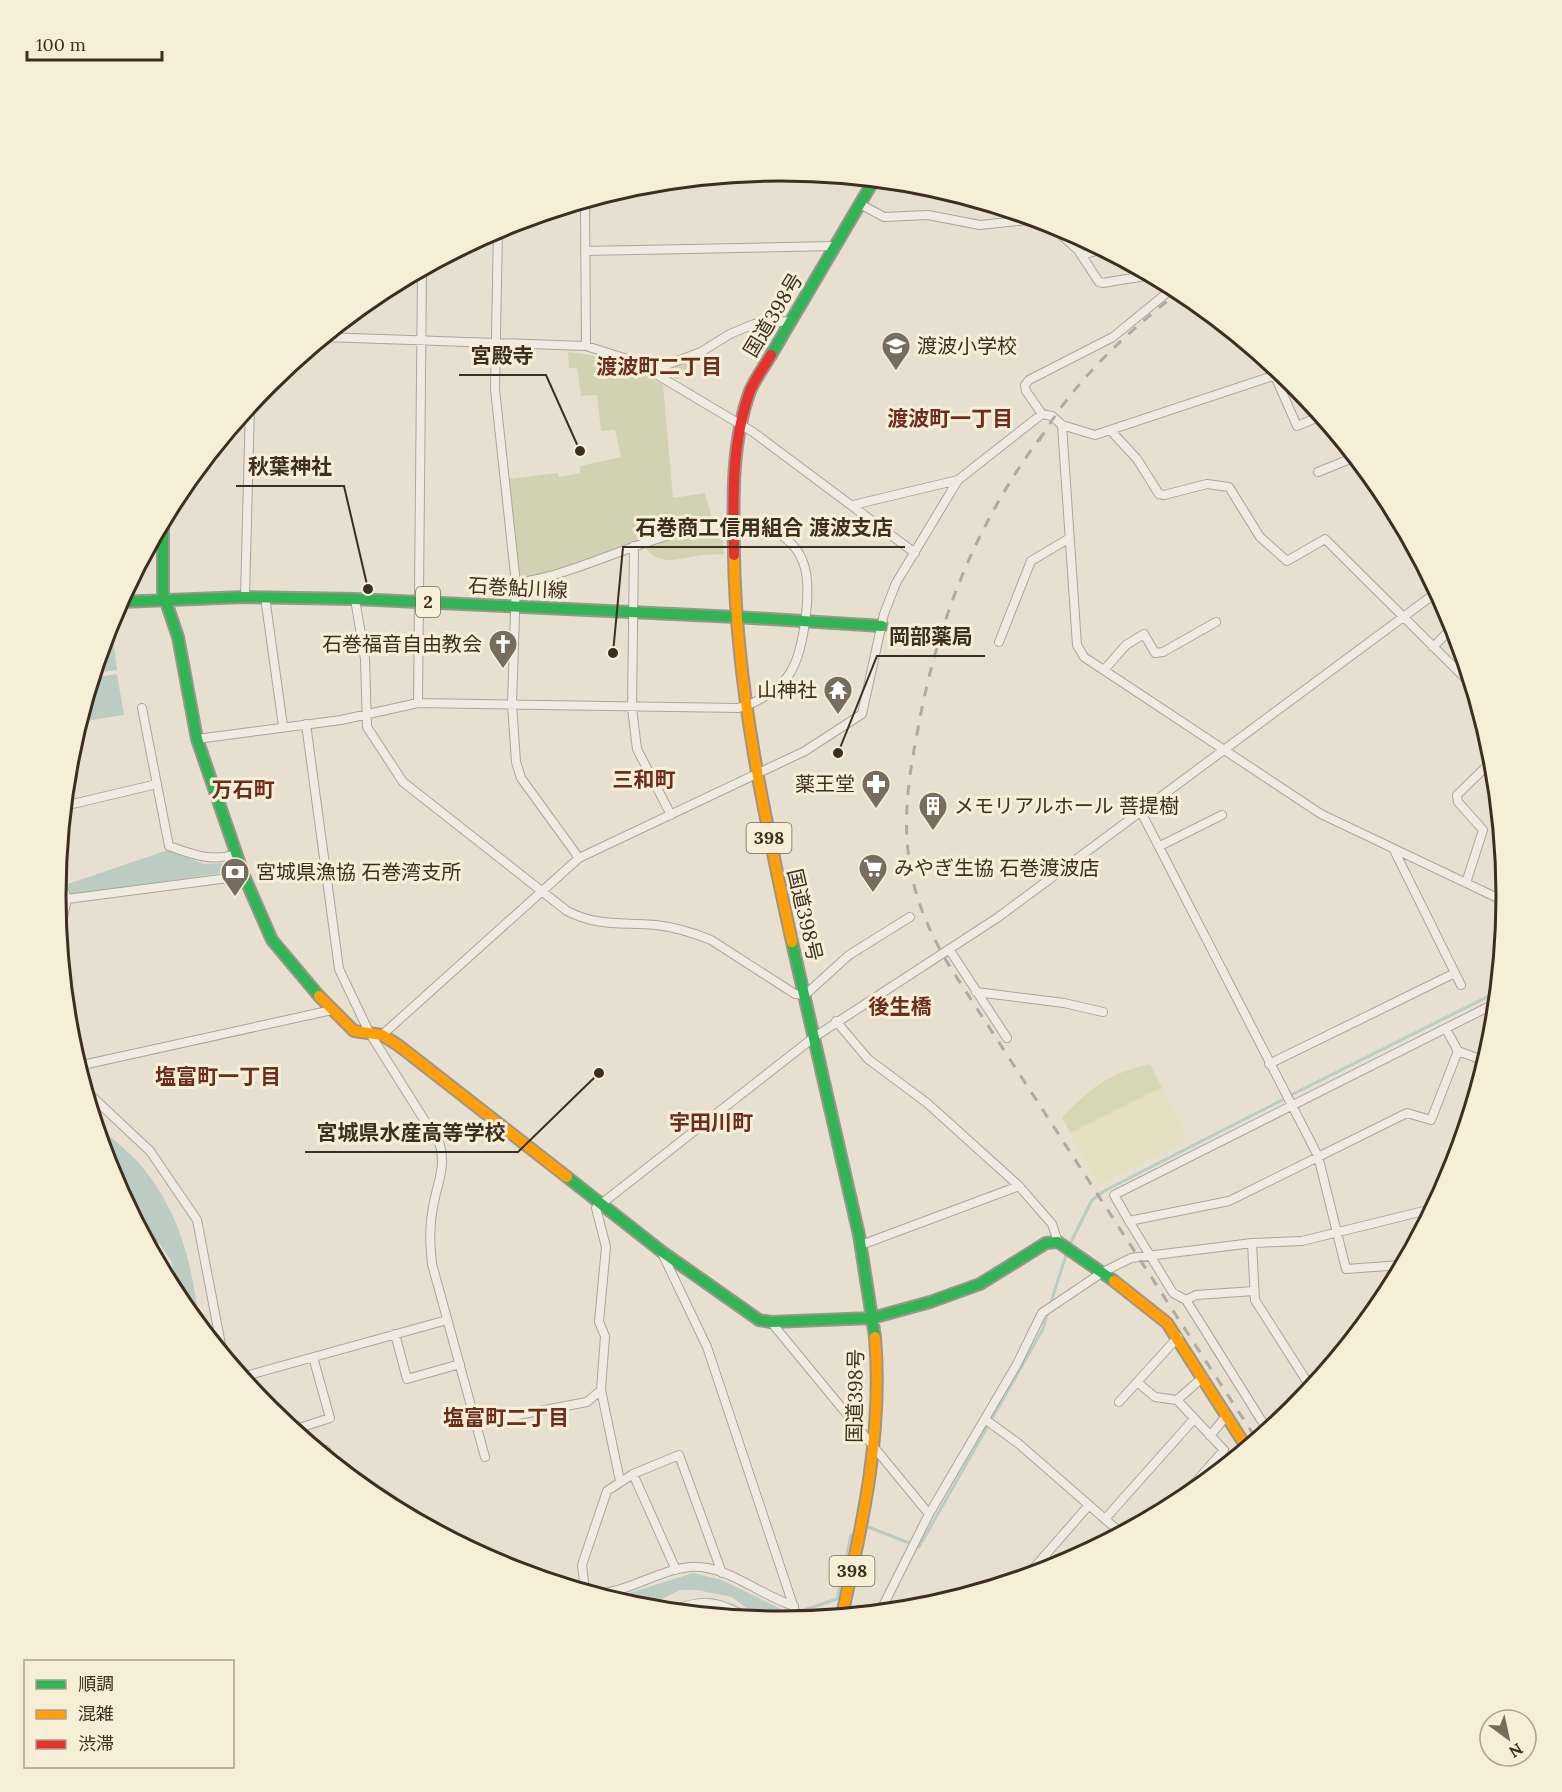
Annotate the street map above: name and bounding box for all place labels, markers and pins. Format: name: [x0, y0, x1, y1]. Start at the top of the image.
school or university icon: 渡波小学校: [880, 330, 912, 372]
place label: 渡波小学校: [917, 333, 1017, 358]
callout: 宮殿寺: [459, 336, 546, 375]
callout: 秋葉神社: [236, 447, 344, 486]
callout: 石巻商工信用組合 渡波支店: [623, 508, 905, 547]
callout: 岡部薬局: [877, 617, 985, 656]
church icon: 石巻福音自由教会: [487, 628, 519, 670]
place label: 石巻福音自由教会: [322, 631, 482, 656]
temple icon: 山神社: [822, 674, 854, 716]
place label: 山神社: [757, 677, 817, 702]
pharmacy icon: 薬王堂: [860, 768, 892, 810]
place label: 薬王堂: [795, 771, 855, 796]
building icon: メモリアルホール 菩提樹: [917, 790, 949, 832]
place label: メモリアルホール 菩提樹: [954, 793, 1179, 818]
supermarket icon: みやぎ生協 石巻渡波店: [857, 852, 889, 894]
place label: みやぎ生協 石巻渡波店: [894, 855, 1099, 880]
bank icon: 宮城県漁協 石巻湾支所: [219, 856, 251, 898]
place label: 宮城県漁協 石巻湾支所: [256, 859, 461, 884]
callout: 宮城県水産高等学校: [305, 1113, 518, 1152]

